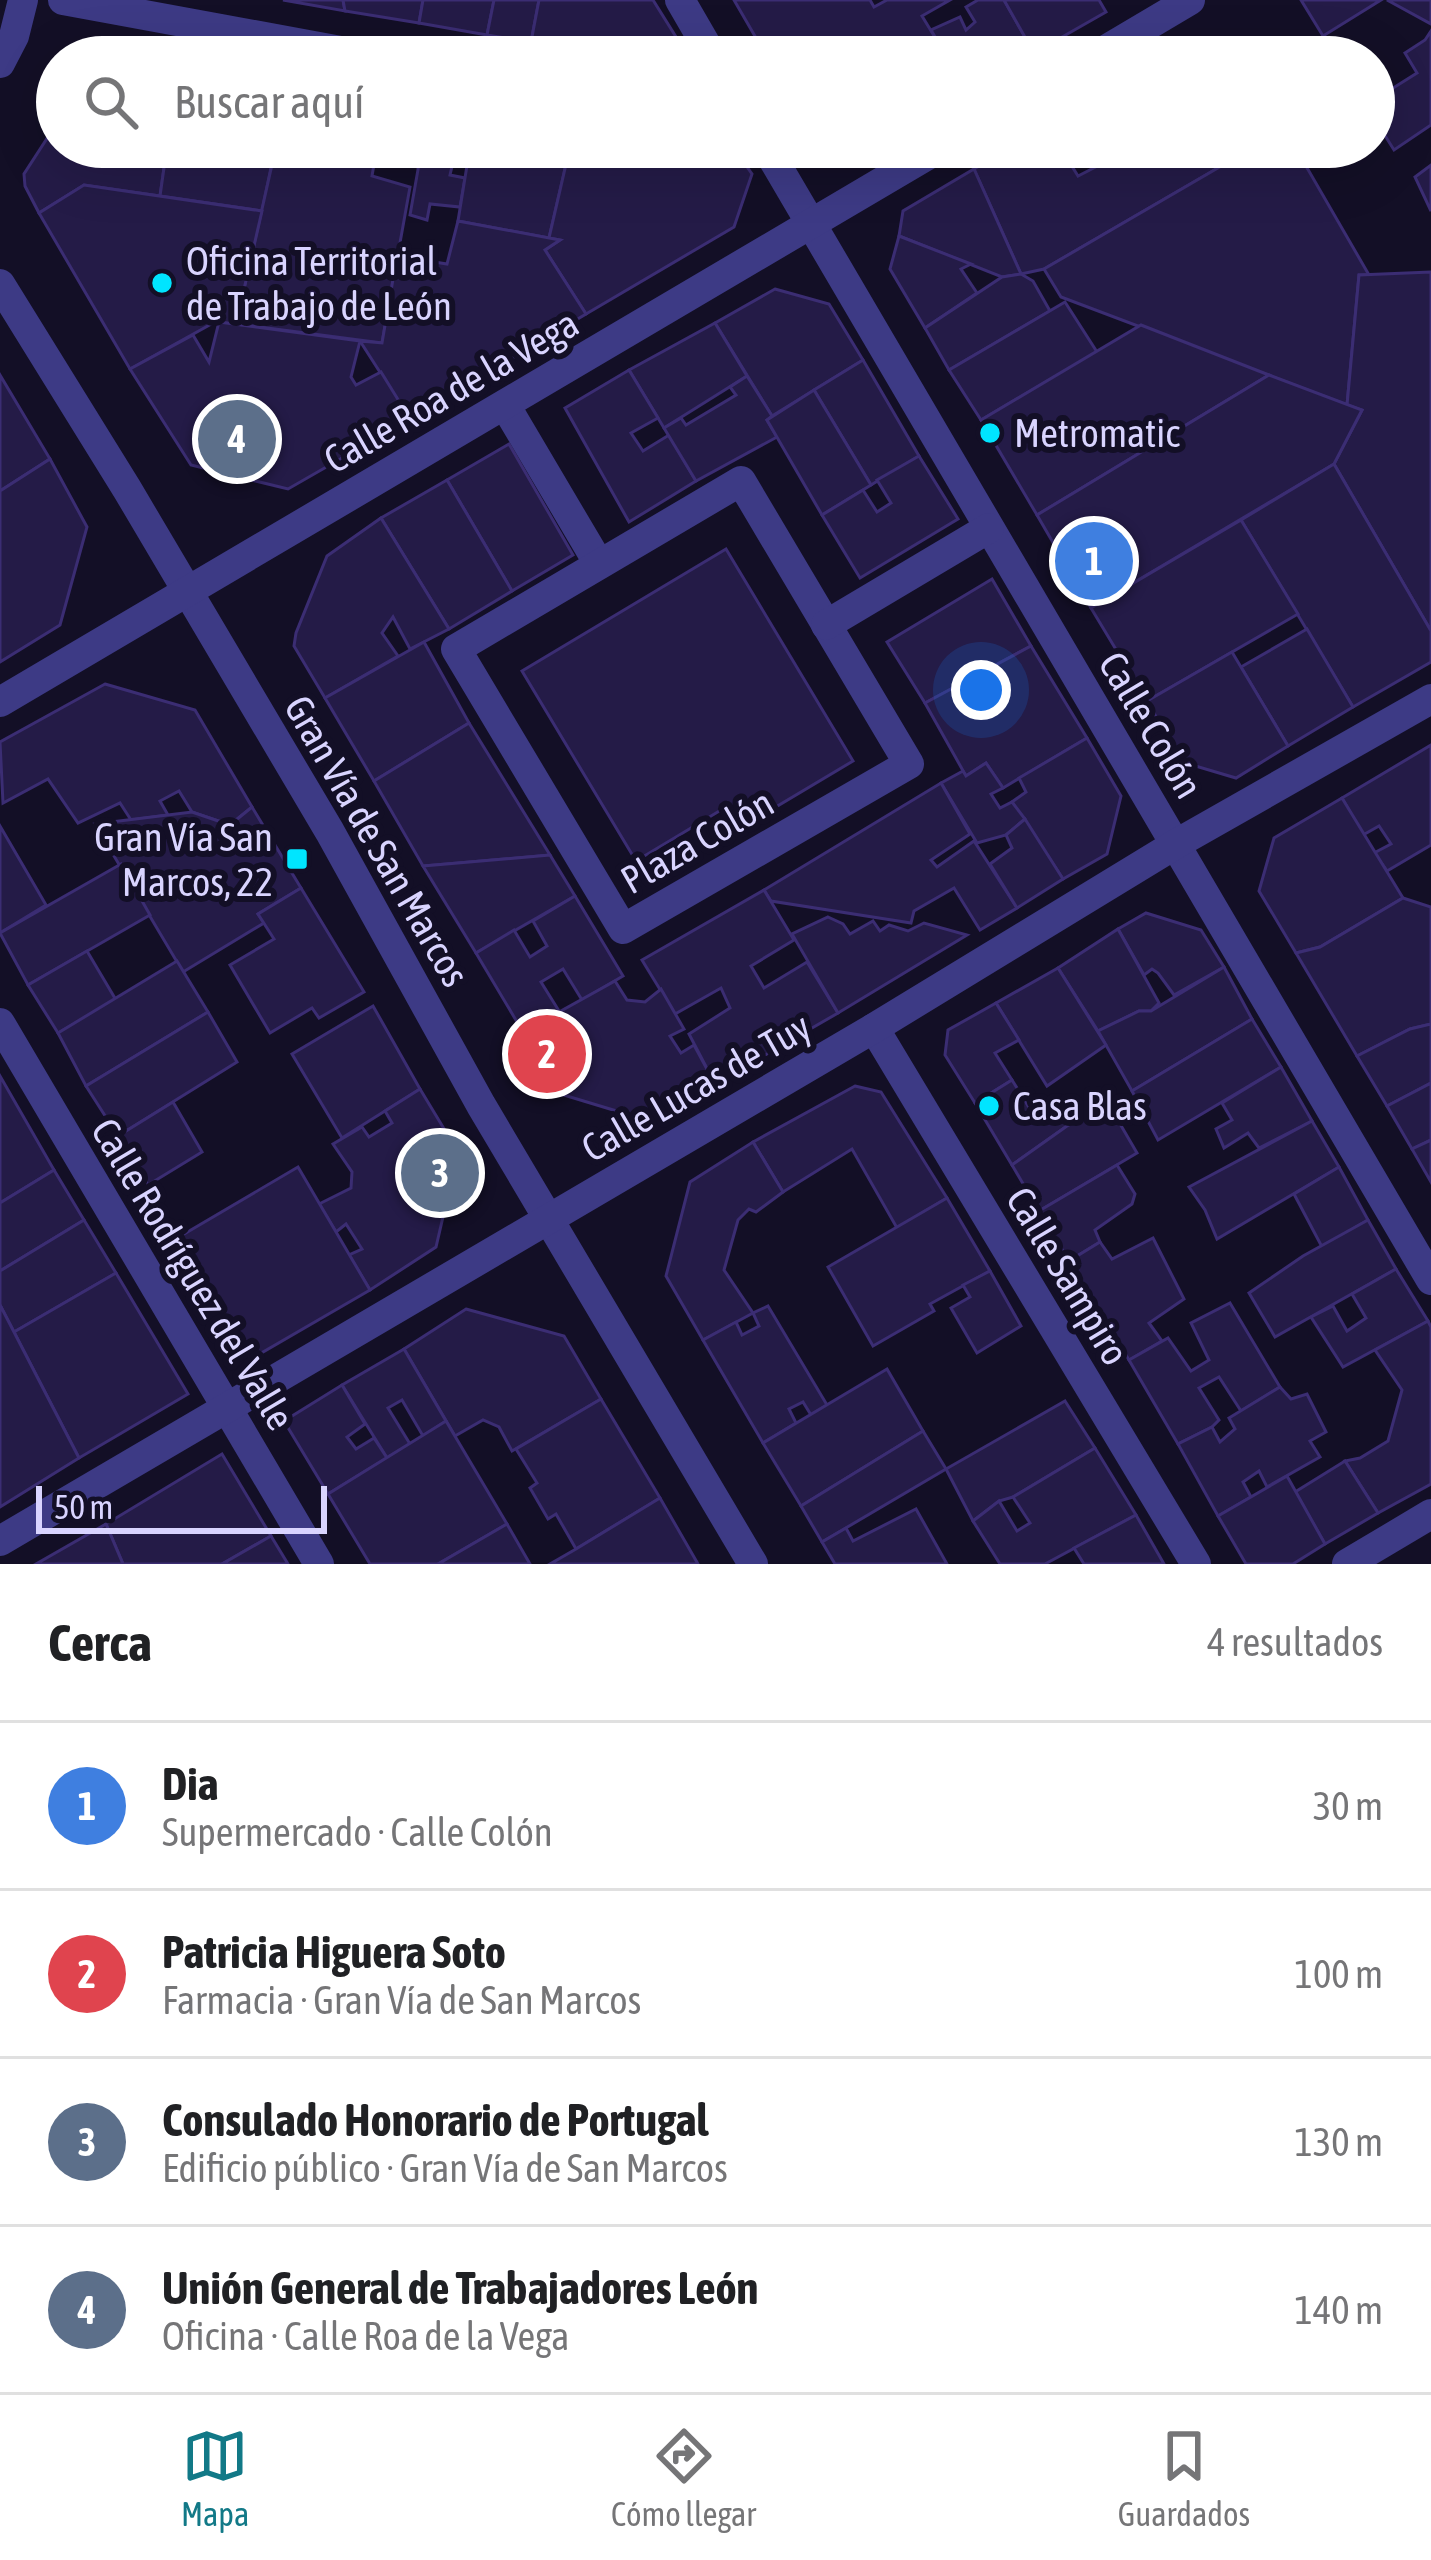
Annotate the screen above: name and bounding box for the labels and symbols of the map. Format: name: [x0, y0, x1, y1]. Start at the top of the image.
place label: Oficina Territorial de Trabajo de León: [186, 239, 452, 328]
marker: Oficina Territorial de Trabajo de León: [149, 270, 175, 296]
street label: Calle Roa de la Vega: [316, 301, 586, 481]
pin: 4: [198, 394, 276, 484]
place label: Metromatic: [1014, 411, 1180, 455]
marker: Metromatic: [977, 420, 1003, 446]
pin: 1: [1055, 516, 1133, 606]
street label: Calle Colón: [1090, 644, 1212, 806]
your location: [951, 660, 1011, 720]
street label: Gran Vía de San Marcos: [276, 688, 478, 994]
street label: Plaza Colón: [613, 780, 781, 902]
place label: Gran Vía San Marcos, 22: [94, 815, 273, 904]
marker: Gran Vía San Marcos, 22: [284, 846, 310, 872]
street label: Calle Lucas de Tuy: [574, 1004, 818, 1170]
pin: 2: [508, 1009, 586, 1099]
place label: Casa Blas: [1013, 1084, 1147, 1128]
marker: Casa Blas: [976, 1093, 1002, 1119]
street label: Calle Rodríguez del Valle: [83, 1111, 303, 1437]
pin: 3: [401, 1128, 479, 1218]
street label: Calle Sampiro: [998, 1179, 1138, 1373]
scale bar: [36, 1480, 327, 1533]

